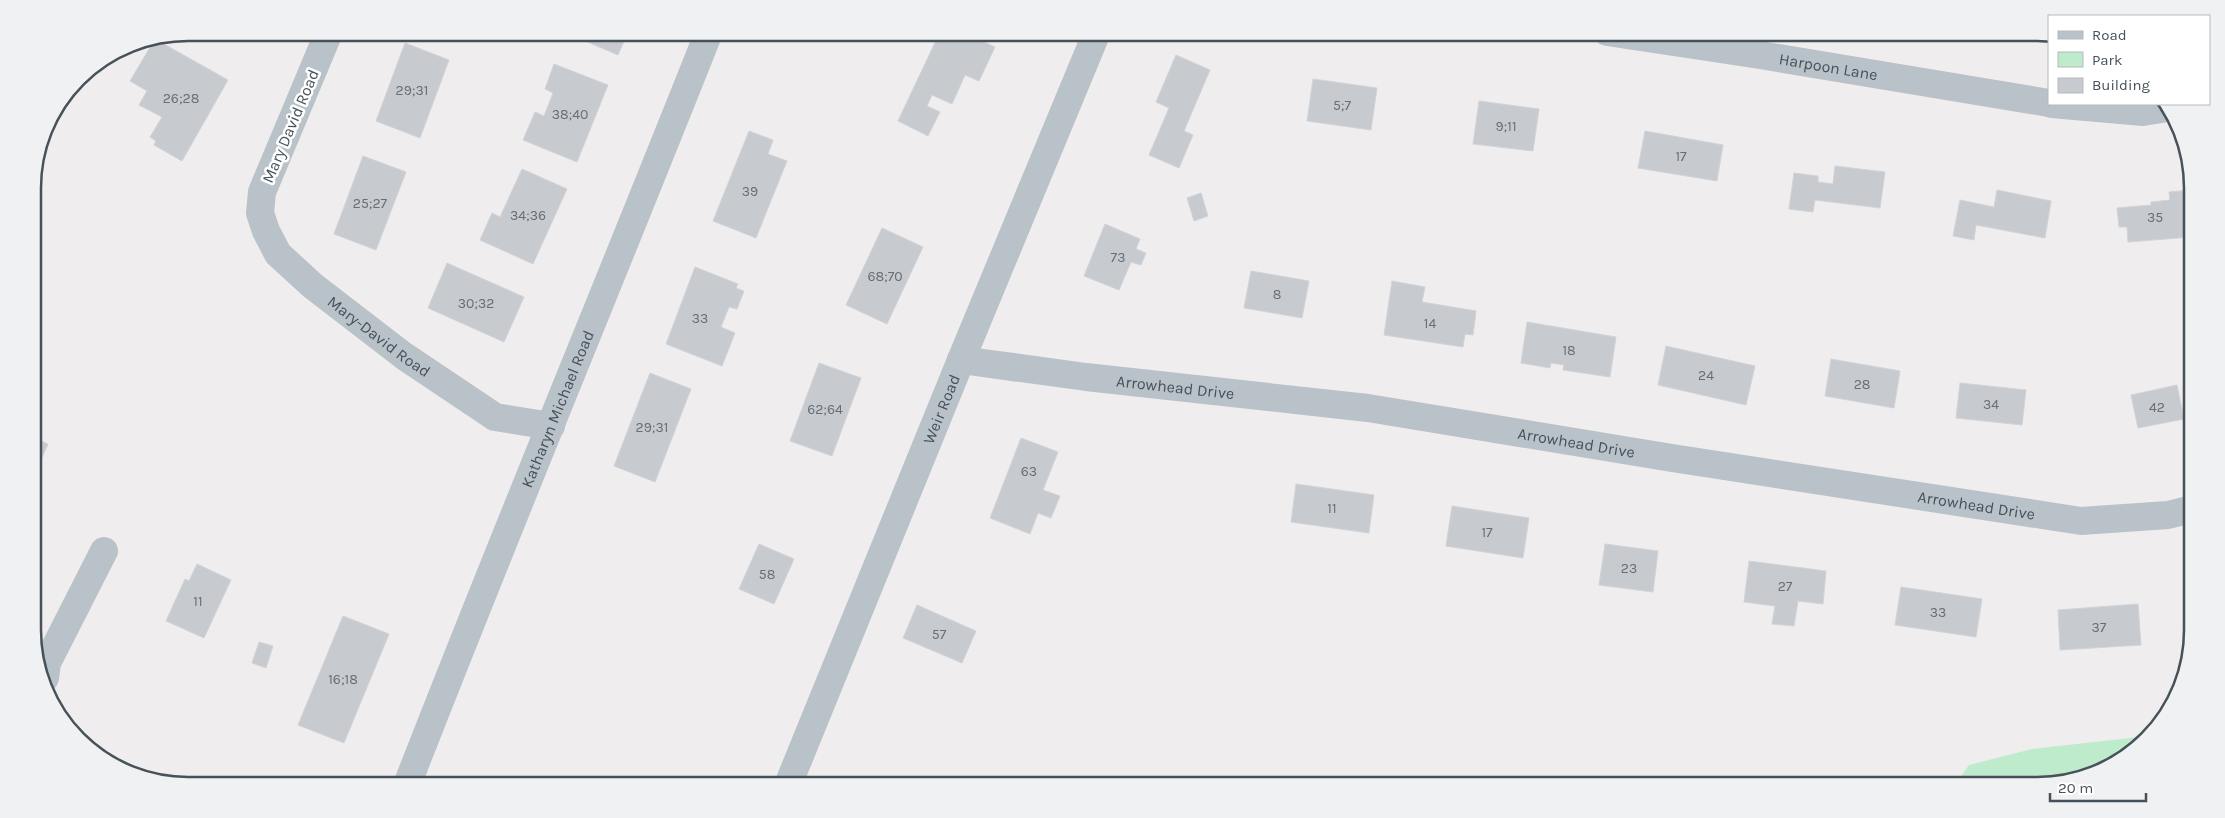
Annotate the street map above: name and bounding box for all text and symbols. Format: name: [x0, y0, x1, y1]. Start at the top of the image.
legend: [2048, 15, 2210, 105]
text: Road: [2092, 26, 2127, 44]
street label: Harpoon Lane: [1777, 49, 1879, 84]
text: Park: [2092, 51, 2122, 69]
street label: Mary David Road: [258, 66, 323, 186]
text: Building: [2092, 76, 2150, 94]
house number: 29;31: [396, 82, 428, 99]
house number: 26;28: [163, 90, 199, 107]
house number: 5;7: [1333, 97, 1351, 114]
house number: 38;40: [552, 106, 588, 123]
house number: 9;11: [1495, 118, 1517, 135]
house number: 17: [1675, 148, 1687, 165]
house number: 39: [742, 183, 758, 200]
house number: 25;27: [353, 195, 388, 212]
house number: 34;36: [510, 207, 546, 224]
house number: 35: [2147, 209, 2163, 226]
house number: 73: [1111, 249, 1125, 266]
house number: 68;70: [867, 268, 903, 285]
house number: 8: [1273, 286, 1281, 303]
street label: Mary-David Road: [324, 292, 434, 381]
house number: 30;32: [458, 295, 494, 312]
house number: 33: [692, 310, 708, 327]
house number: 14: [1424, 315, 1436, 332]
street label: Katharyn Michael Road: [517, 328, 598, 491]
house number: 18: [1562, 342, 1576, 359]
house number: 24: [1698, 367, 1714, 384]
street label: Arrowhead Drive: [1115, 371, 1235, 403]
street label: Weir Road: [919, 372, 964, 447]
house number: 28: [1854, 376, 1870, 393]
house number: 34: [1983, 396, 1999, 413]
house number: 42: [2149, 399, 2165, 416]
house number: 62;64: [807, 401, 843, 418]
house number: 29;31: [636, 419, 668, 436]
street label: Arrowhead Drive: [1516, 424, 1636, 462]
house number: 63: [1021, 463, 1037, 480]
street label: Arrowhead Drive: [1916, 487, 2036, 524]
house number: 11: [1327, 500, 1337, 517]
house number: 17: [1481, 524, 1493, 541]
house number: 23: [1621, 560, 1637, 577]
house number: 58: [759, 566, 775, 583]
house number: 27: [1778, 578, 1793, 595]
house number: 11: [193, 593, 203, 610]
house number: 33: [1930, 604, 1946, 621]
house number: 37: [2092, 619, 2107, 636]
house number: 57: [932, 626, 947, 643]
house number: 16;18: [328, 671, 358, 688]
scale bar: [2050, 770, 2146, 802]
text: 20 m: [2058, 779, 2093, 797]

